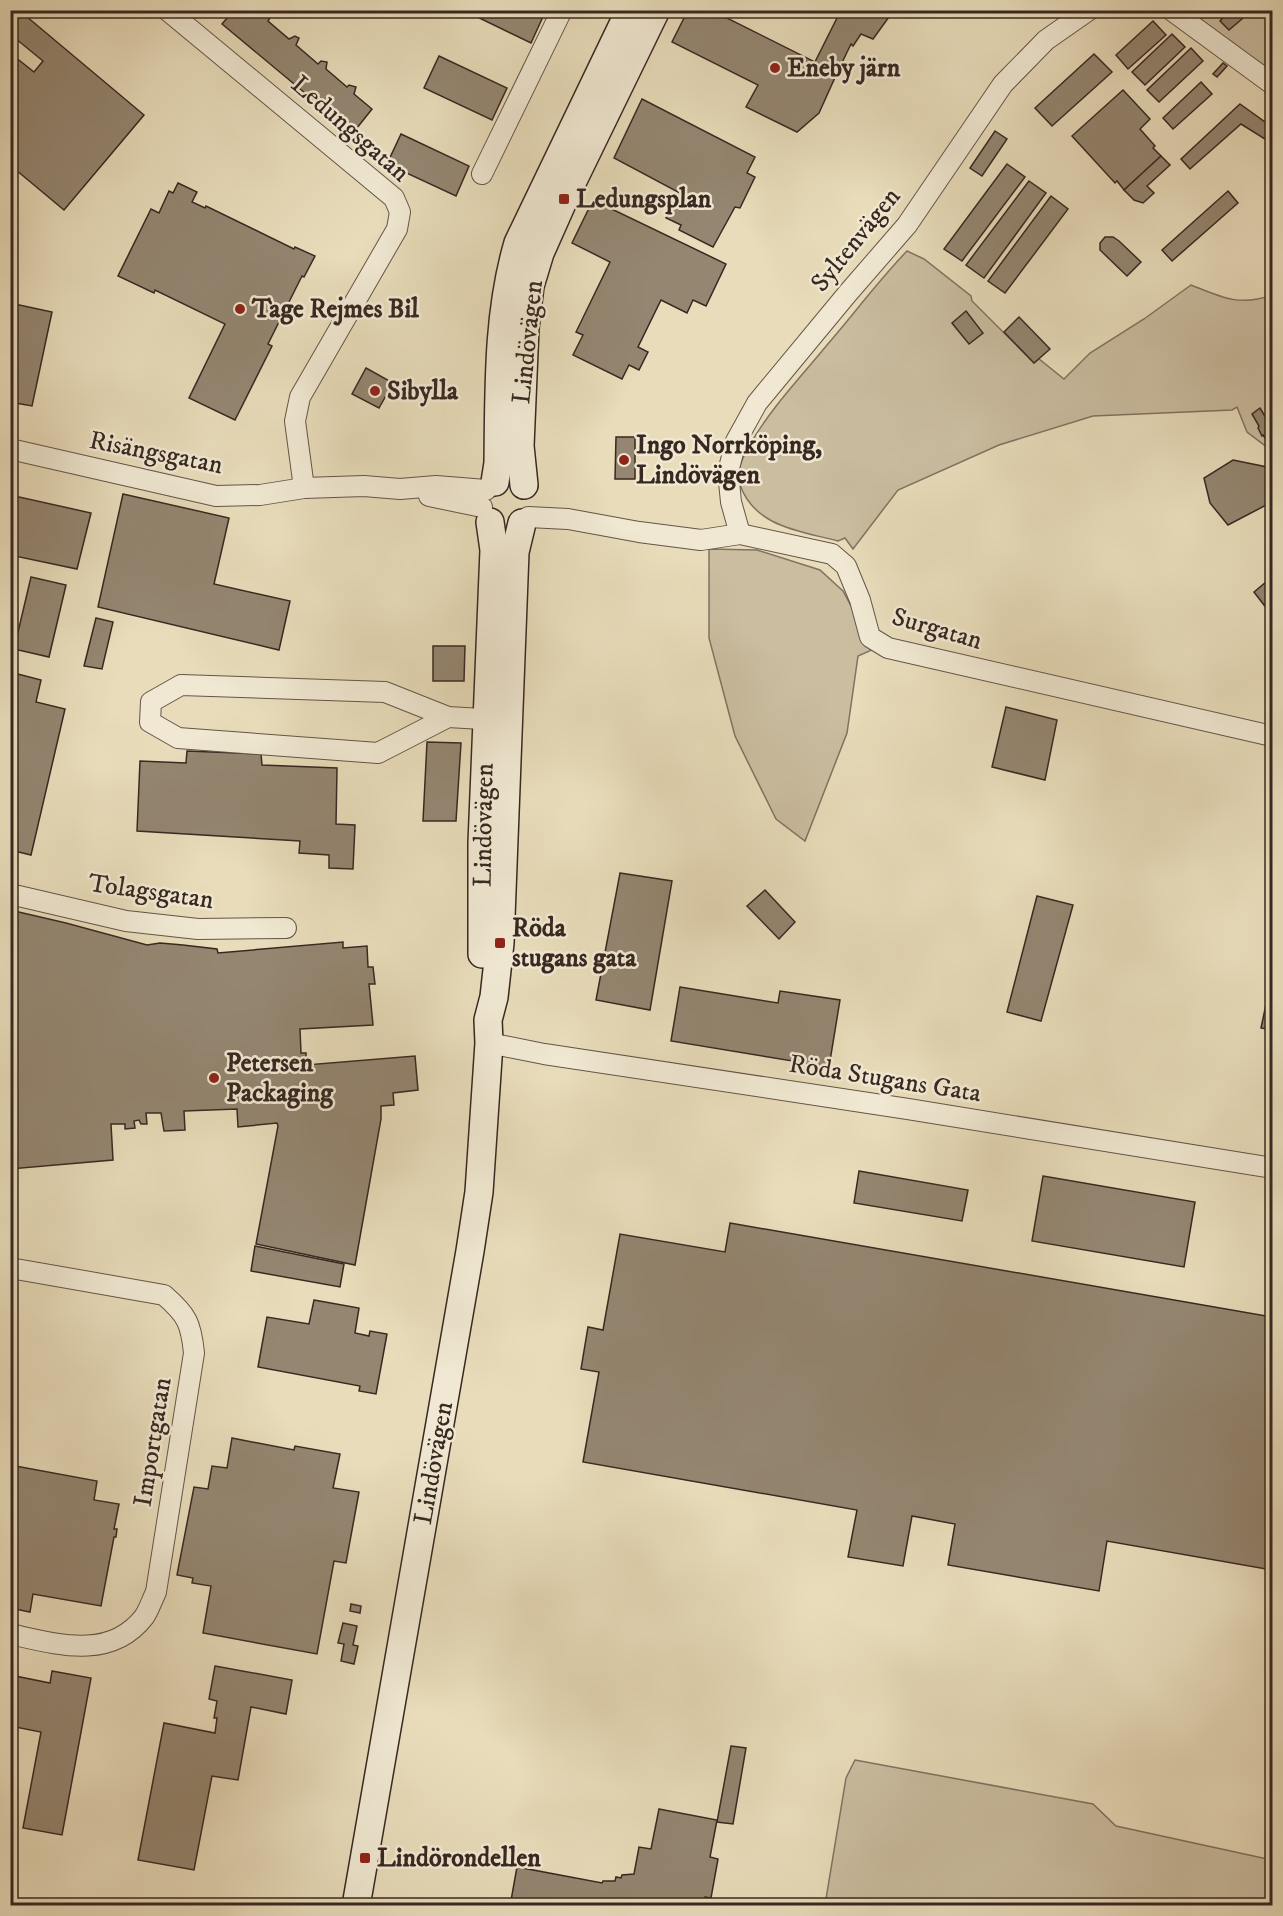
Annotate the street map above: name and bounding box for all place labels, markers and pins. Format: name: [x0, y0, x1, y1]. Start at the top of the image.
place label: Eneby järn: [787, 52, 901, 85]
marker: Eneby järn: [768, 61, 782, 75]
place label: Ledungsplan: [576, 183, 712, 216]
marker: Ledungsplan: [557, 192, 571, 206]
place label: Tage Rejmes Bil: [251, 293, 420, 326]
marker: Tage Rejmes Bil: [233, 302, 247, 316]
place label: Sibylla: [387, 375, 459, 408]
marker: Sibylla: [368, 384, 382, 398]
place label: Ingo Norrköping, Lindövägen: [636, 429, 822, 492]
marker: Ingo Norrköping, Lindövägen: [617, 453, 631, 467]
place label: Röda stugans gata: [512, 912, 637, 975]
marker: Röda stugans gata: [493, 936, 507, 950]
place label: Petersen Packaging: [226, 1047, 334, 1110]
marker: Petersen Packaging: [207, 1071, 221, 1085]
place label: Lindörondellen: [377, 1842, 541, 1875]
marker: Lindörondellen: [358, 1851, 372, 1865]

